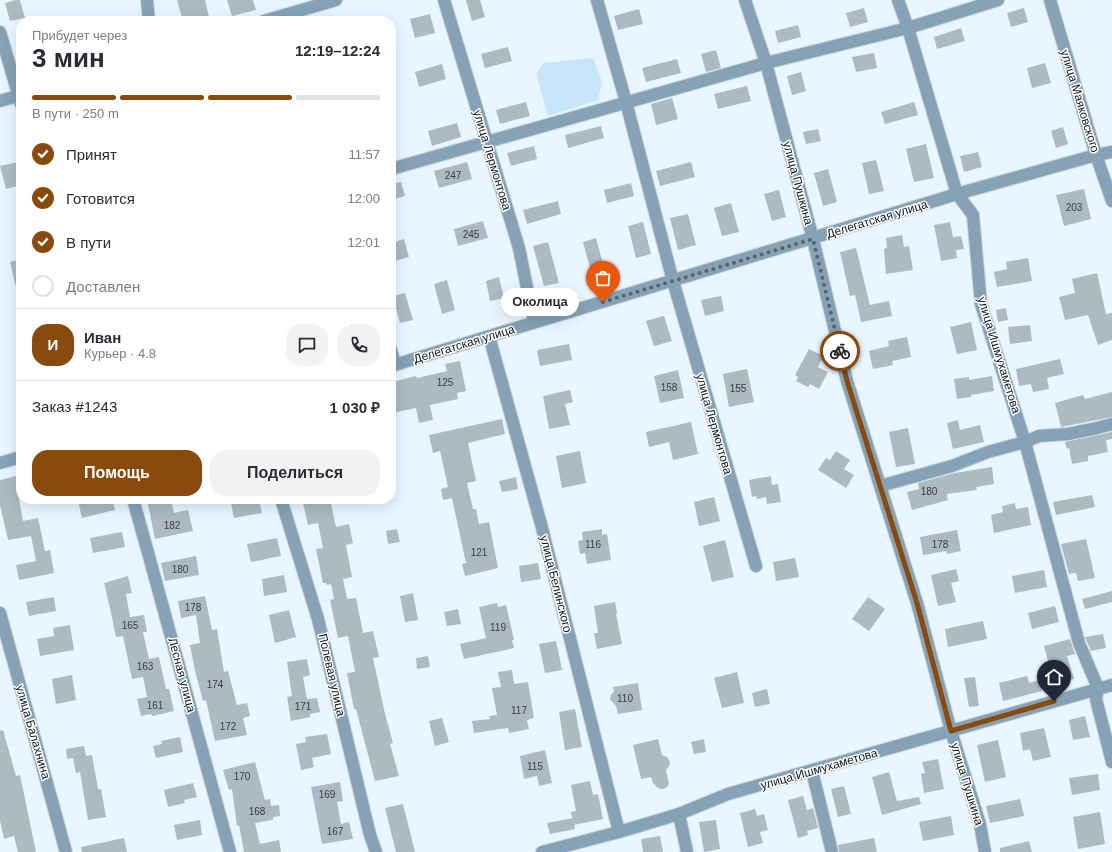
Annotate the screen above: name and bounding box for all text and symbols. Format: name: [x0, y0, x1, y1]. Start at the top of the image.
text: Прибудет через: [32, 28, 127, 43]
text: 12:19–12:24: [295, 42, 380, 59]
text: 3 мин: [32, 43, 105, 73]
street label: улица Маяковского: [1058, 48, 1102, 154]
text: В пути · 250 m: [32, 106, 119, 121]
street label: улица Лермонтова: [470, 108, 514, 212]
street label: улица Пушкина: [780, 140, 816, 227]
icon: check: [32, 143, 54, 165]
text: Принят: [66, 146, 117, 163]
text: 11:57: [348, 147, 380, 162]
house number: 247: [445, 170, 462, 181]
icon: check: [32, 187, 54, 209]
text: Готовится: [66, 190, 135, 207]
text: 12:00: [347, 191, 380, 206]
street label: Делегатская улица: [825, 197, 930, 241]
house number: 203: [1066, 202, 1083, 213]
house number: 245: [463, 229, 480, 240]
icon: check: [32, 231, 54, 253]
text: В пути: [66, 234, 111, 251]
text: 12:01: [347, 235, 380, 250]
pin: [586, 261, 620, 302]
icon: bag: [592, 267, 614, 289]
text: Доставлен: [66, 278, 140, 295]
callout: Околица: [501, 288, 579, 316]
text: Околица: [512, 294, 568, 309]
street label: улица Ишмухаметова: [975, 295, 1023, 415]
street label: Делегатская улица: [412, 322, 517, 366]
button: chat: [286, 324, 328, 366]
button: phone: [338, 324, 380, 366]
text: Иван: [84, 329, 121, 346]
courier: [820, 331, 860, 371]
text: И: [48, 336, 58, 353]
icon: bike: [829, 340, 851, 362]
text: Курьер · 4.8: [84, 346, 156, 361]
street label: улица Лермонтова: [693, 372, 735, 476]
house number: 125: [437, 377, 454, 388]
house number: 158: [661, 382, 678, 393]
house number: 155: [730, 383, 747, 394]
text: Заказ #1243: [32, 398, 117, 415]
text: 1 030 ₽: [330, 399, 380, 416]
button: Помощь: [32, 450, 202, 496]
button: Поделиться: [210, 450, 380, 496]
house number: 180: [921, 486, 938, 497]
house number: 182: [164, 520, 181, 531]
street label: улица Белинского: [537, 534, 575, 634]
house number: 116: [585, 539, 601, 550]
house number: 178: [932, 539, 949, 550]
house number: 121: [471, 547, 488, 558]
house number: 180: [172, 564, 189, 575]
house number: 178: [185, 602, 202, 613]
house number: 165: [122, 620, 139, 631]
house number: 119: [490, 622, 506, 633]
street label: Полевая улица: [316, 632, 348, 718]
street label: Лесная улица: [165, 636, 199, 714]
pin: [1037, 660, 1071, 701]
house number: 163: [137, 661, 154, 672]
icon: home: [1043, 666, 1065, 688]
house number: 174: [207, 679, 224, 690]
street label: улица Балахнина: [13, 683, 53, 781]
house number: 110: [617, 693, 633, 704]
house number: 161: [147, 700, 164, 711]
house number: 171: [295, 701, 312, 712]
house number: 117: [511, 705, 527, 716]
house number: 172: [220, 721, 237, 732]
street label: улица Пушкина: [948, 741, 986, 827]
street label: улица Ишмухаметова: [759, 746, 879, 792]
house number: 115: [527, 761, 543, 772]
house number: 170: [234, 771, 251, 782]
house number: 169: [319, 789, 336, 800]
house number: 168: [249, 806, 266, 817]
house number: 167: [327, 826, 344, 837]

